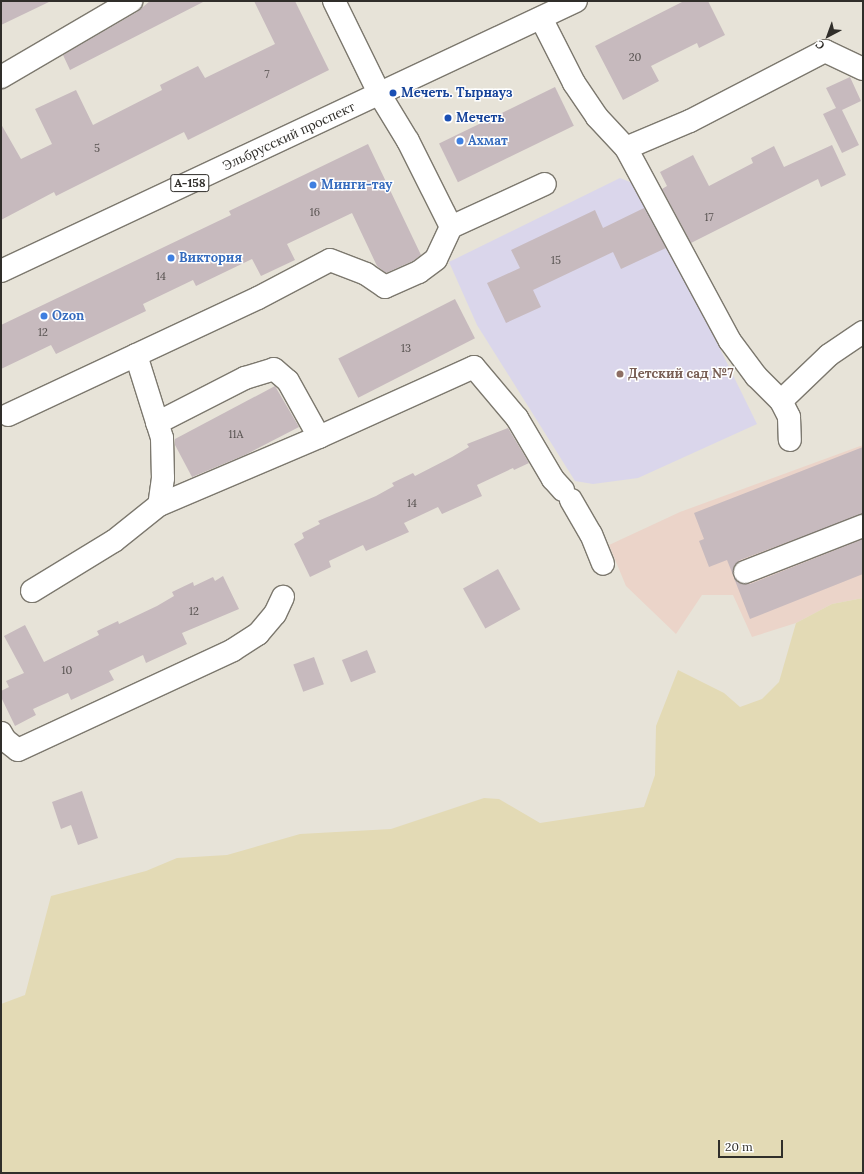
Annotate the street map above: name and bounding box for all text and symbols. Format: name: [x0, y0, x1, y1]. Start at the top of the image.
north arrow: [808, 16, 848, 56]
text: С: [813, 37, 828, 53]
house number: 20: [629, 50, 641, 64]
house number: 7: [264, 67, 270, 81]
place label: Мечеть. Тырнауз: [401, 85, 513, 101]
marker: Мечеть. Тырнауз: [388, 88, 398, 98]
street label: Эльбрусский проспект: [220, 99, 358, 175]
place label: Мечеть: [456, 110, 505, 126]
marker: Мечеть: [443, 113, 453, 123]
place label: Ахмат: [468, 133, 508, 149]
marker: Ахмат: [455, 136, 465, 146]
house number: 5: [94, 141, 100, 155]
road number: А-158: [170, 173, 210, 193]
place label: Минги-тау: [321, 177, 392, 193]
marker: Минги-тау: [308, 180, 318, 190]
house number: 16: [310, 205, 320, 219]
house number: 17: [704, 210, 714, 224]
place label: Виктория: [179, 250, 242, 266]
marker: Виктория: [166, 253, 176, 263]
house number: 15: [551, 253, 561, 267]
house number: 14: [156, 269, 166, 283]
place label: Ozon: [52, 308, 84, 324]
marker: Ozon: [39, 311, 49, 321]
house number: 12: [38, 325, 48, 339]
house number: 13: [401, 341, 411, 355]
place label: Детский сад №7: [628, 366, 733, 382]
marker: Детский сад №7: [615, 369, 625, 379]
house number: 11А: [228, 427, 244, 441]
house number: 14: [407, 496, 417, 510]
house number: 12: [189, 604, 199, 618]
house number: 10: [62, 663, 72, 677]
scale bar: [720, 1132, 785, 1158]
text: 20 m: [725, 1139, 753, 1154]

